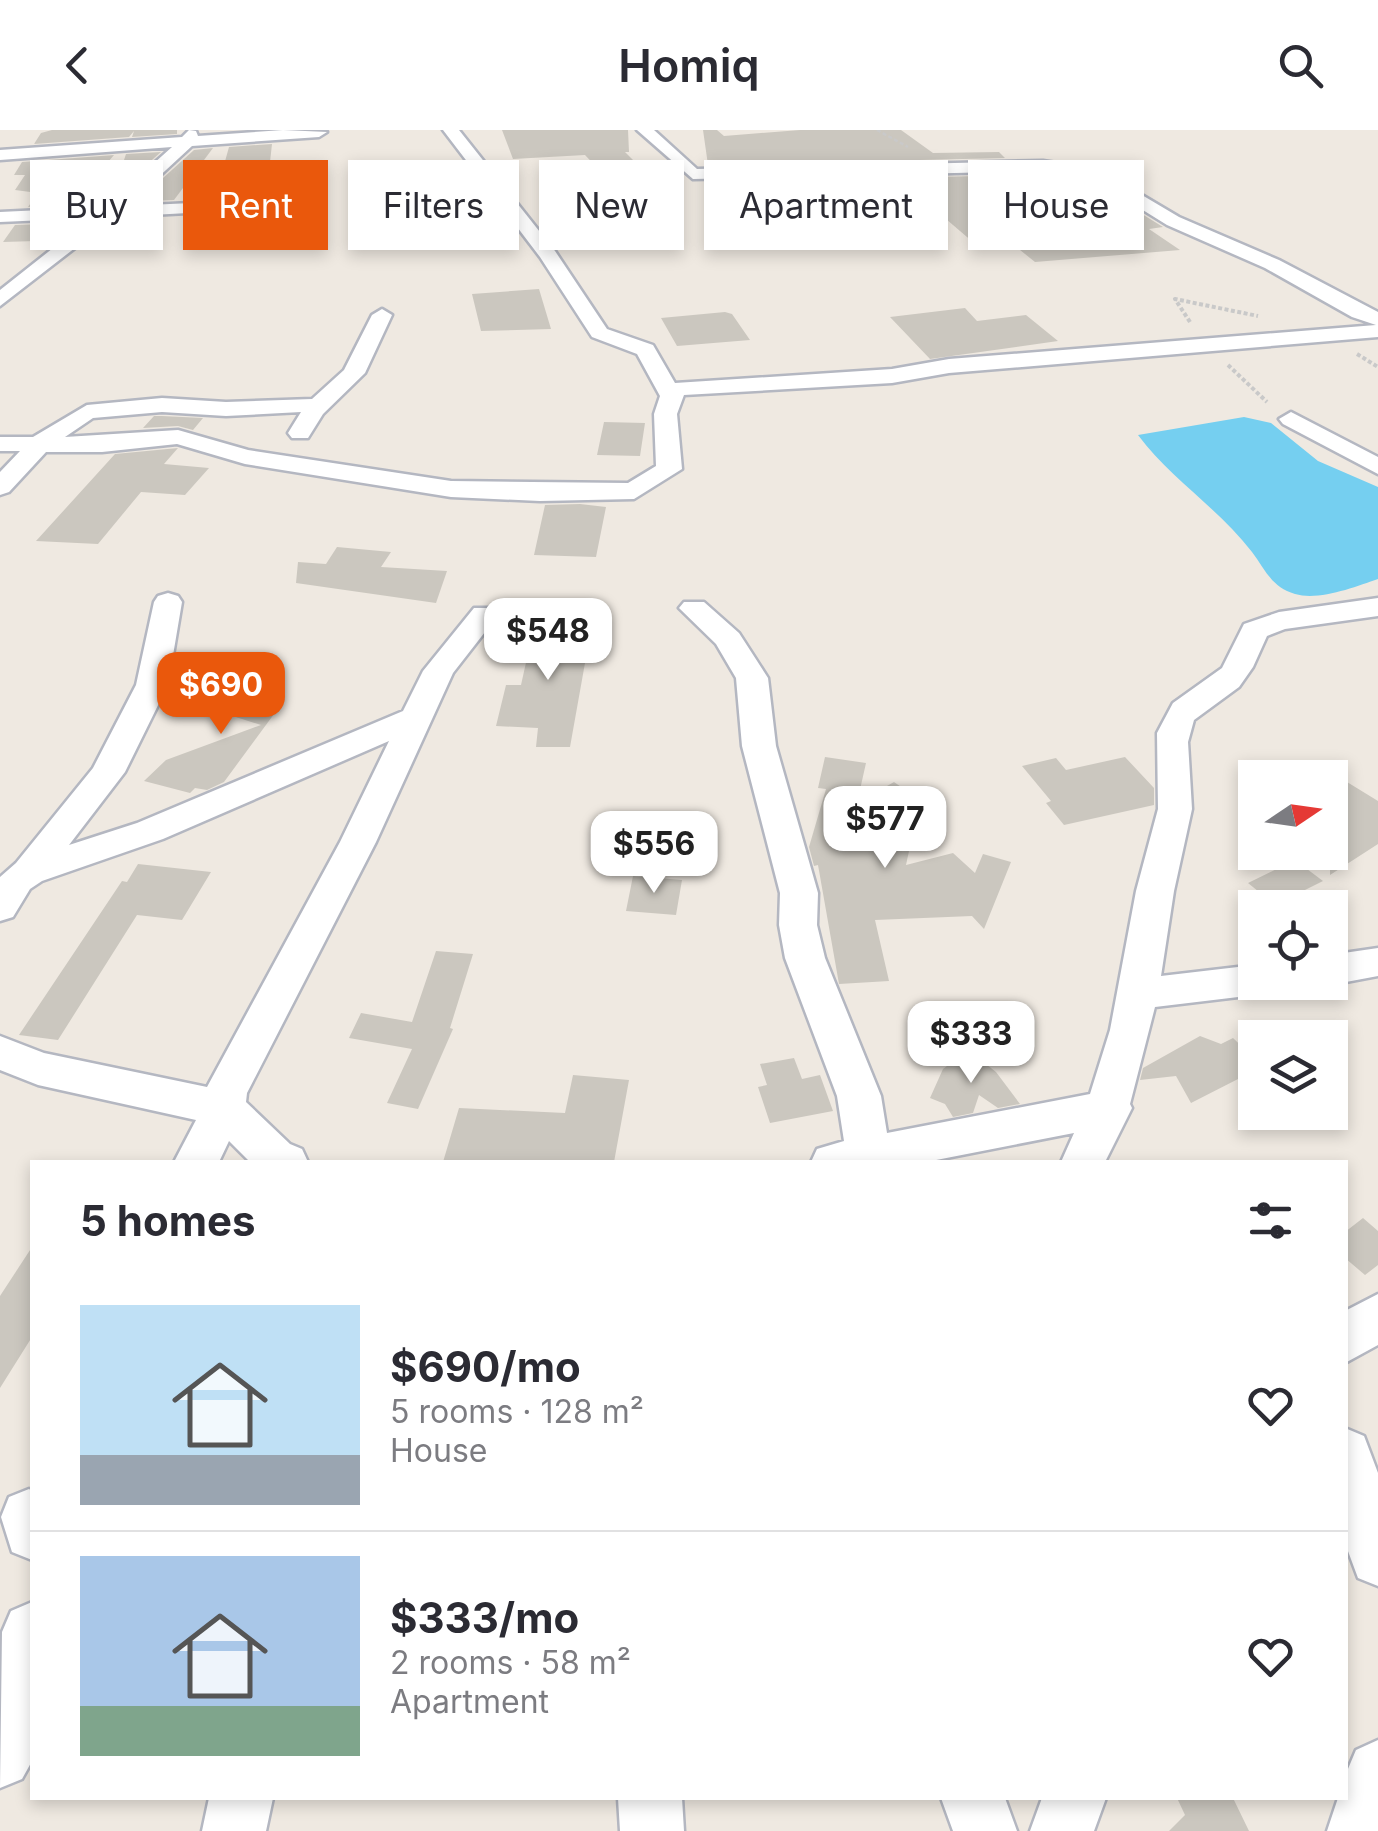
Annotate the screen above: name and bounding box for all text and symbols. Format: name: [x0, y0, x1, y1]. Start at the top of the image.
icon: back: [50, 38, 105, 93]
text: Homiq: [618, 38, 760, 93]
icon: search: [1273, 38, 1328, 93]
chip: Buy: [30, 160, 163, 250]
chip: Rent: [183, 160, 328, 250]
chip: Filters: [348, 160, 519, 250]
chip: New: [539, 160, 684, 250]
chip: Apartment: [704, 160, 948, 250]
chip: House: [968, 160, 1144, 250]
pin: $548: [489, 598, 607, 683]
text: $548: [506, 611, 590, 650]
pin: $690: [162, 652, 280, 737]
text: $690: [179, 665, 263, 704]
north arrow: [1238, 760, 1348, 870]
map controls: [1238, 760, 1348, 1130]
pin: $577: [826, 786, 944, 871]
text: $577: [845, 799, 925, 838]
pin: $556: [595, 811, 713, 896]
text: $556: [613, 824, 695, 863]
button: locate: [1238, 890, 1348, 1000]
pin: $333: [912, 1001, 1030, 1086]
text: $333: [930, 1014, 1012, 1053]
button: layers: [1238, 1020, 1348, 1130]
icon: filters: [1243, 1193, 1298, 1248]
text: 5 homes: [80, 1195, 256, 1246]
text: $690/mo: [390, 1341, 581, 1392]
icon: home: [160, 1345, 280, 1465]
icon: heart: [1243, 1378, 1298, 1433]
text: 5 rooms · 128 m²: [390, 1392, 644, 1431]
text: House: [390, 1431, 487, 1470]
text: $333/mo: [390, 1592, 579, 1643]
icon: home: [160, 1596, 280, 1716]
icon: heart: [1243, 1629, 1298, 1684]
text: 2 rooms · 58 m²: [390, 1643, 631, 1682]
text: Apartment: [390, 1682, 549, 1721]

